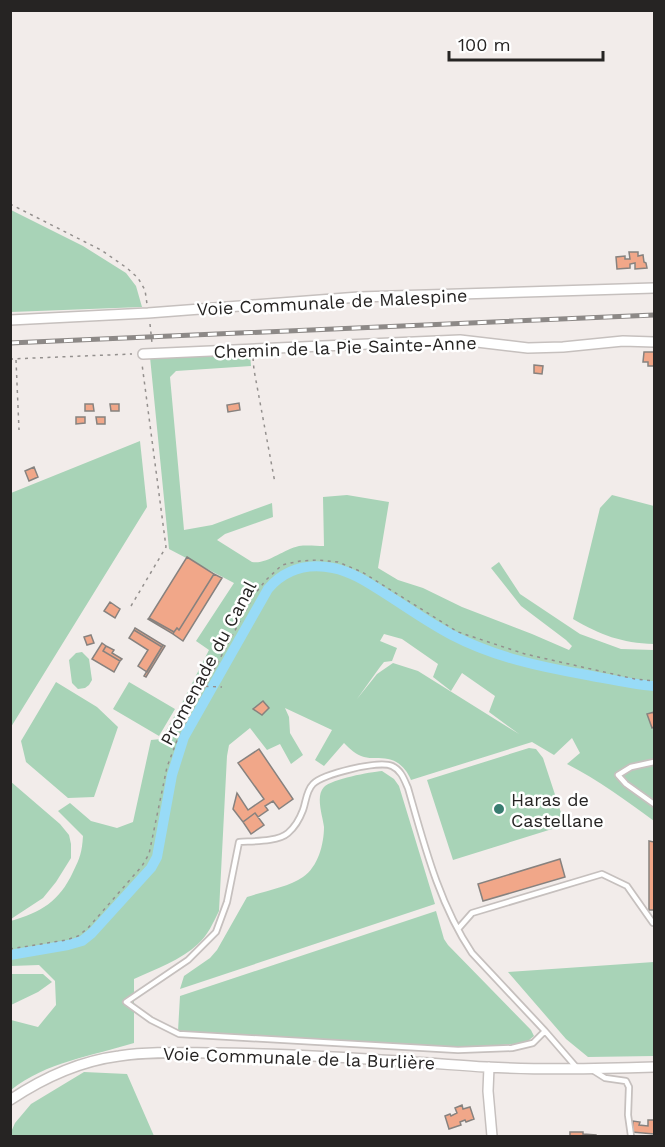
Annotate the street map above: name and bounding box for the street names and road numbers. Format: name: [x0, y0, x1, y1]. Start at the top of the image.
street label: Voie Communale de Malespine: [196, 284, 468, 320]
street label: Chemin de la Pie Sainte-Anne: [213, 332, 477, 362]
street label: Promenade du Canal: [156, 577, 261, 749]
street label: Voie Communale de la Burlière: [162, 1043, 436, 1073]

